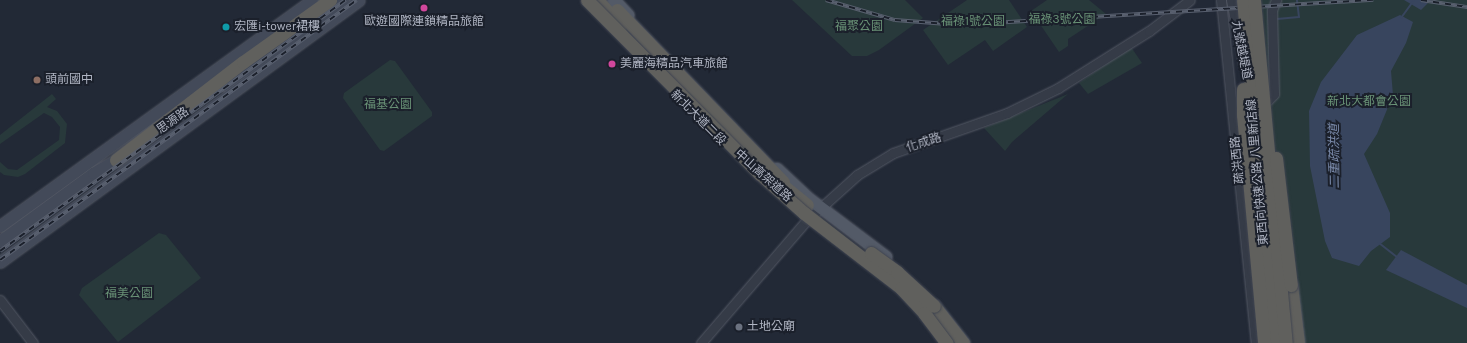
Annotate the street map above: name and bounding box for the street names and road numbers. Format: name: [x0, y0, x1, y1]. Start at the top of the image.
street label: 九號越堤道: [1228, 19, 1254, 81]
street label: 新北大道二段: [667, 87, 729, 149]
street label: 東西向快速公路 八里新店線: [1244, 98, 1272, 246]
street label: 思源路: [154, 105, 192, 137]
street label: 化成路: [905, 131, 943, 155]
street label: 疏洪西路: [1228, 135, 1248, 185]
street label: 中山高架道路: [731, 147, 795, 205]

